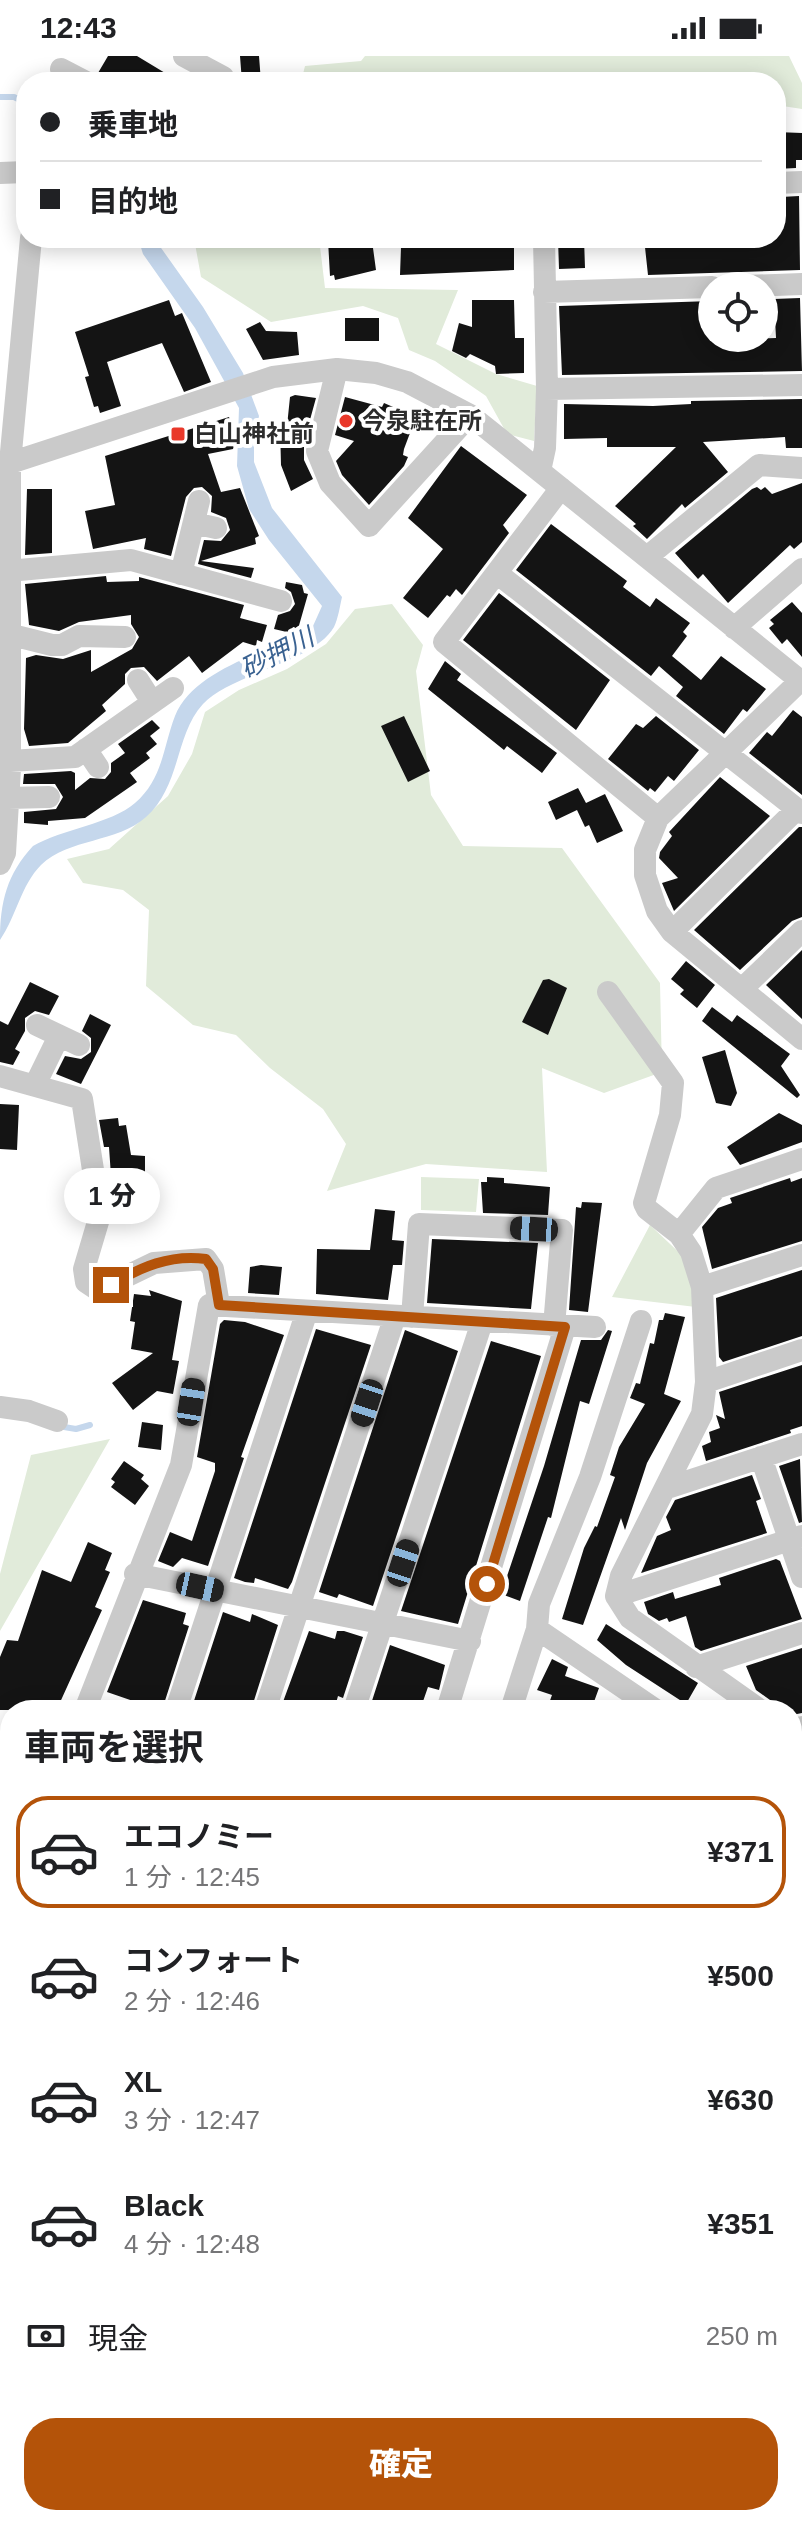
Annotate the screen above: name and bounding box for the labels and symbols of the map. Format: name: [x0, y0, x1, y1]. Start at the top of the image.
place label: 今泉駐在所: [362, 407, 482, 434]
marker: 今泉駐在所: [337, 412, 355, 430]
place label: 白山神社前: [194, 420, 314, 447]
marker: 白山神社前: [169, 425, 187, 443]
water label: 砂押川: [235, 621, 321, 684]
callout: 1 分: [63, 1169, 159, 1225]
car: [509, 1216, 559, 1242]
route end: [93, 1267, 129, 1303]
car: [175, 1376, 207, 1428]
car: [348, 1376, 386, 1430]
car: [384, 1536, 422, 1590]
route start: [469, 1566, 505, 1602]
car: [174, 1570, 226, 1604]

